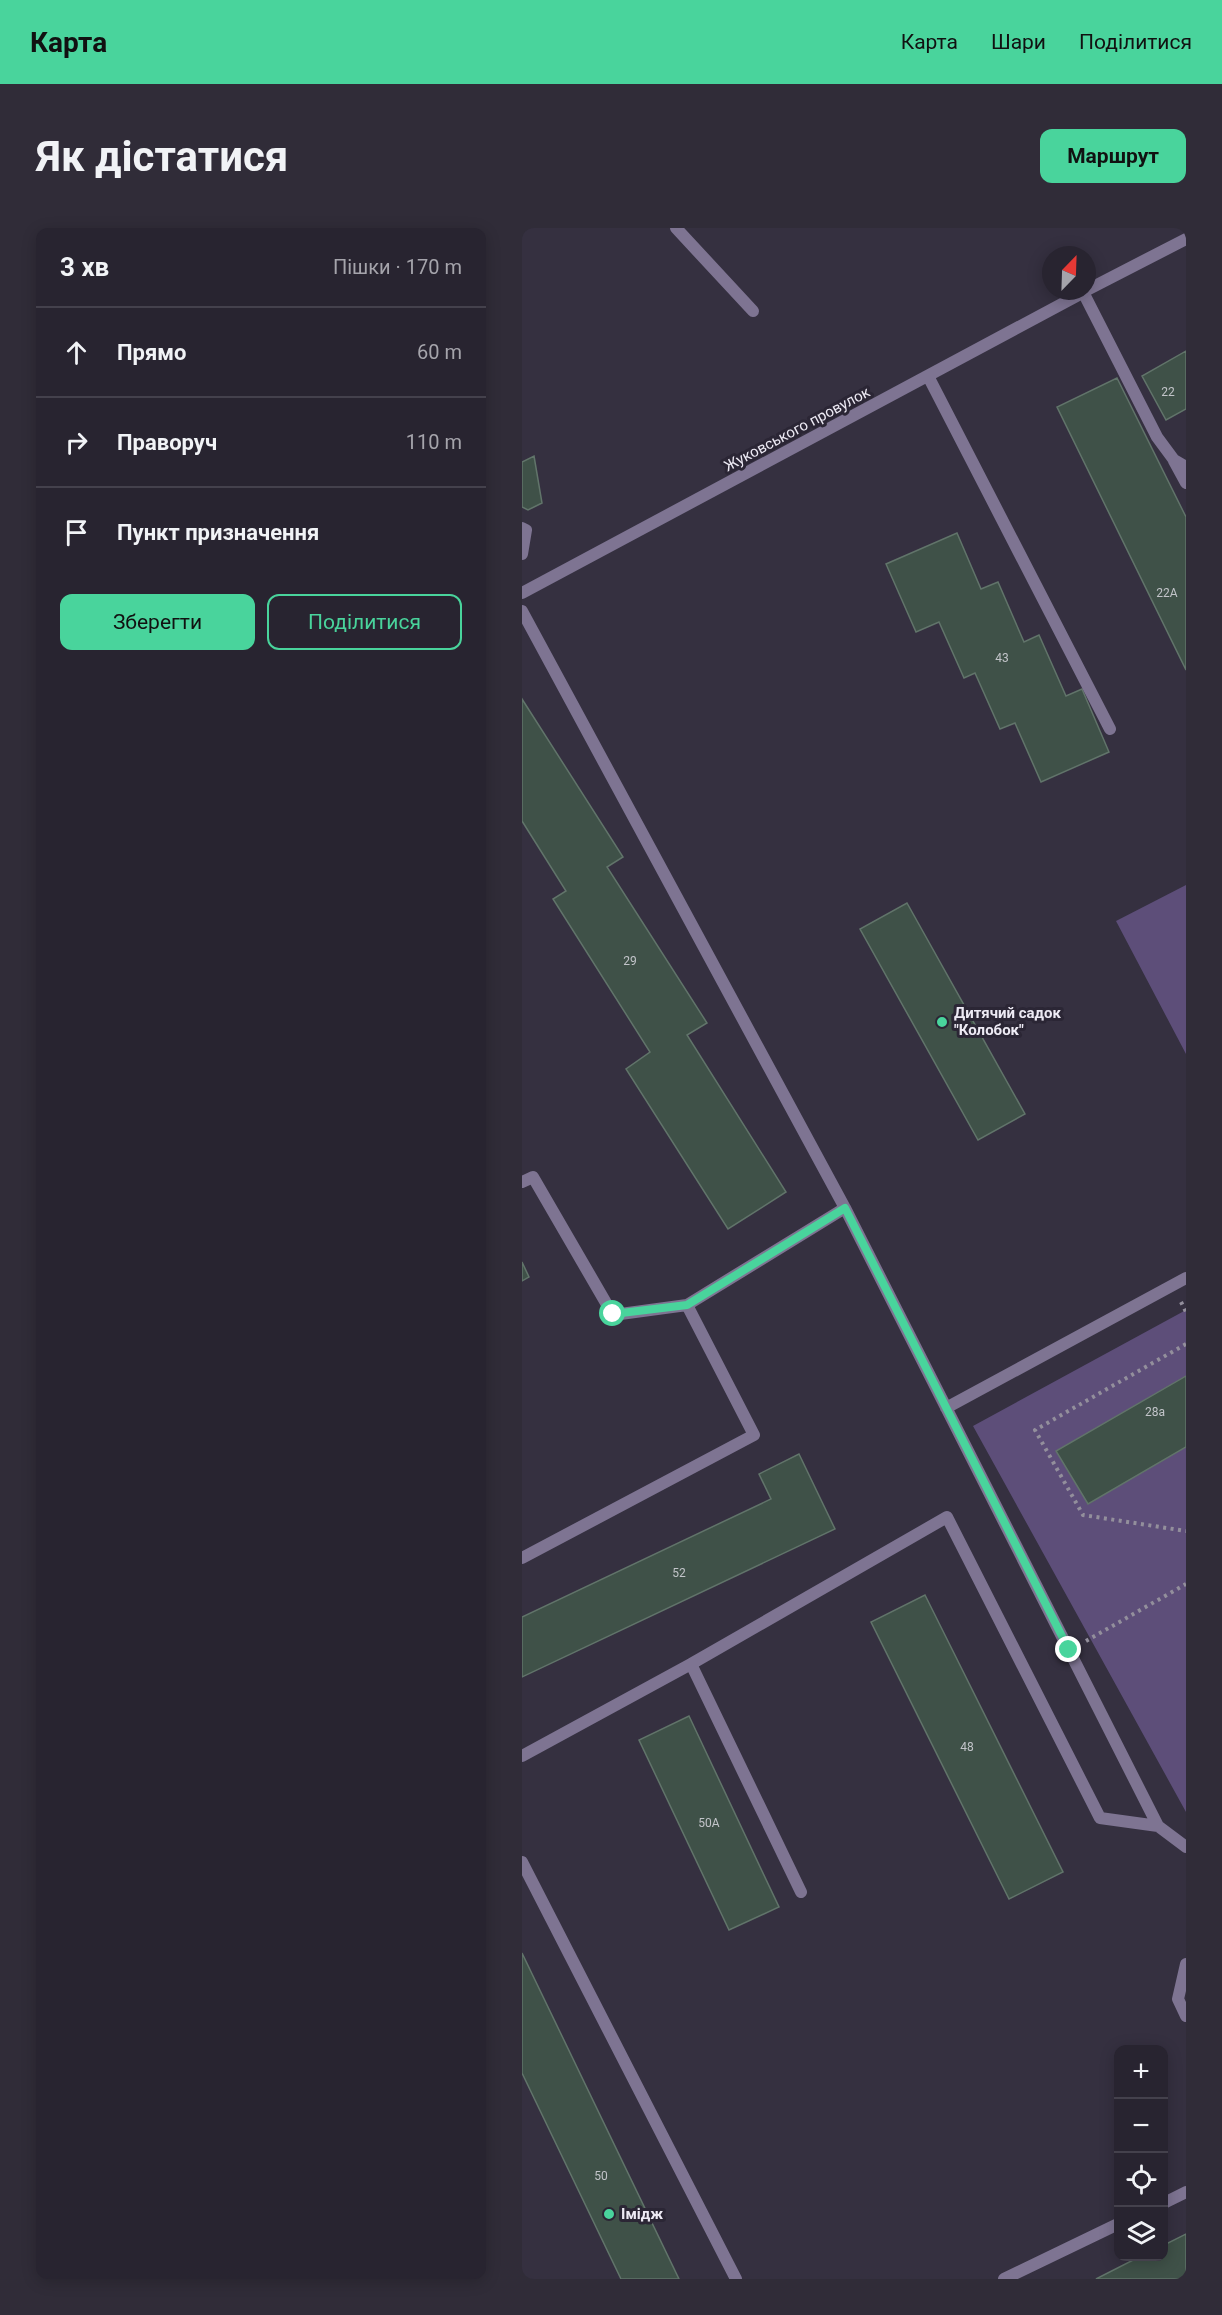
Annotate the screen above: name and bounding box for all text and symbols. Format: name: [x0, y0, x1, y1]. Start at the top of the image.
text: Карта: [30, 26, 107, 59]
text: Карта: [901, 30, 958, 54]
text: Шари: [991, 30, 1046, 54]
text: Поділитися: [1079, 30, 1192, 54]
button: Маршрут: [1040, 129, 1186, 183]
text: Як дістатися: [36, 132, 288, 181]
north arrow: [1042, 246, 1096, 300]
text: 3 хв: [60, 252, 109, 282]
text: Пішки · 170 m: [333, 255, 462, 279]
icon: ahead: [60, 336, 93, 369]
text: Прямо: [117, 340, 186, 365]
text: 60 m: [417, 340, 462, 364]
street label: Жуковського провулок: [721, 383, 873, 475]
house number: 22: [1161, 385, 1175, 399]
icon: right: [60, 426, 93, 459]
text: Праворуч: [117, 430, 217, 455]
text: 110 m: [406, 430, 462, 454]
icon: arrive: [60, 516, 93, 549]
text: Пункт призначення: [117, 520, 319, 545]
house number: 22А: [1156, 586, 1178, 600]
button: Зберегти: [60, 594, 255, 650]
button: Поділитися: [267, 594, 462, 650]
house number: 43: [995, 651, 1009, 665]
house number: 29: [623, 954, 637, 968]
place label: Дитячий садок "Колобок": [954, 1004, 1062, 1039]
marker: Дитячий садок "Колобок": [935, 1015, 949, 1029]
route start: [599, 1300, 625, 1326]
house number: 28а: [1145, 1405, 1165, 1419]
house number: 52: [672, 1566, 686, 1580]
route end: [1055, 1636, 1081, 1662]
house number: 48: [960, 1740, 974, 1754]
house number: 50А: [698, 1816, 720, 1830]
map controls: [1114, 2045, 1168, 2261]
button: +: [1114, 2045, 1168, 2099]
button: −: [1114, 2099, 1168, 2153]
button: locate: [1114, 2153, 1168, 2207]
house number: 50: [594, 2169, 608, 2183]
place label: Імідж: [621, 2205, 663, 2223]
marker: Імідж: [602, 2207, 616, 2221]
button: layers: [1114, 2207, 1168, 2261]

